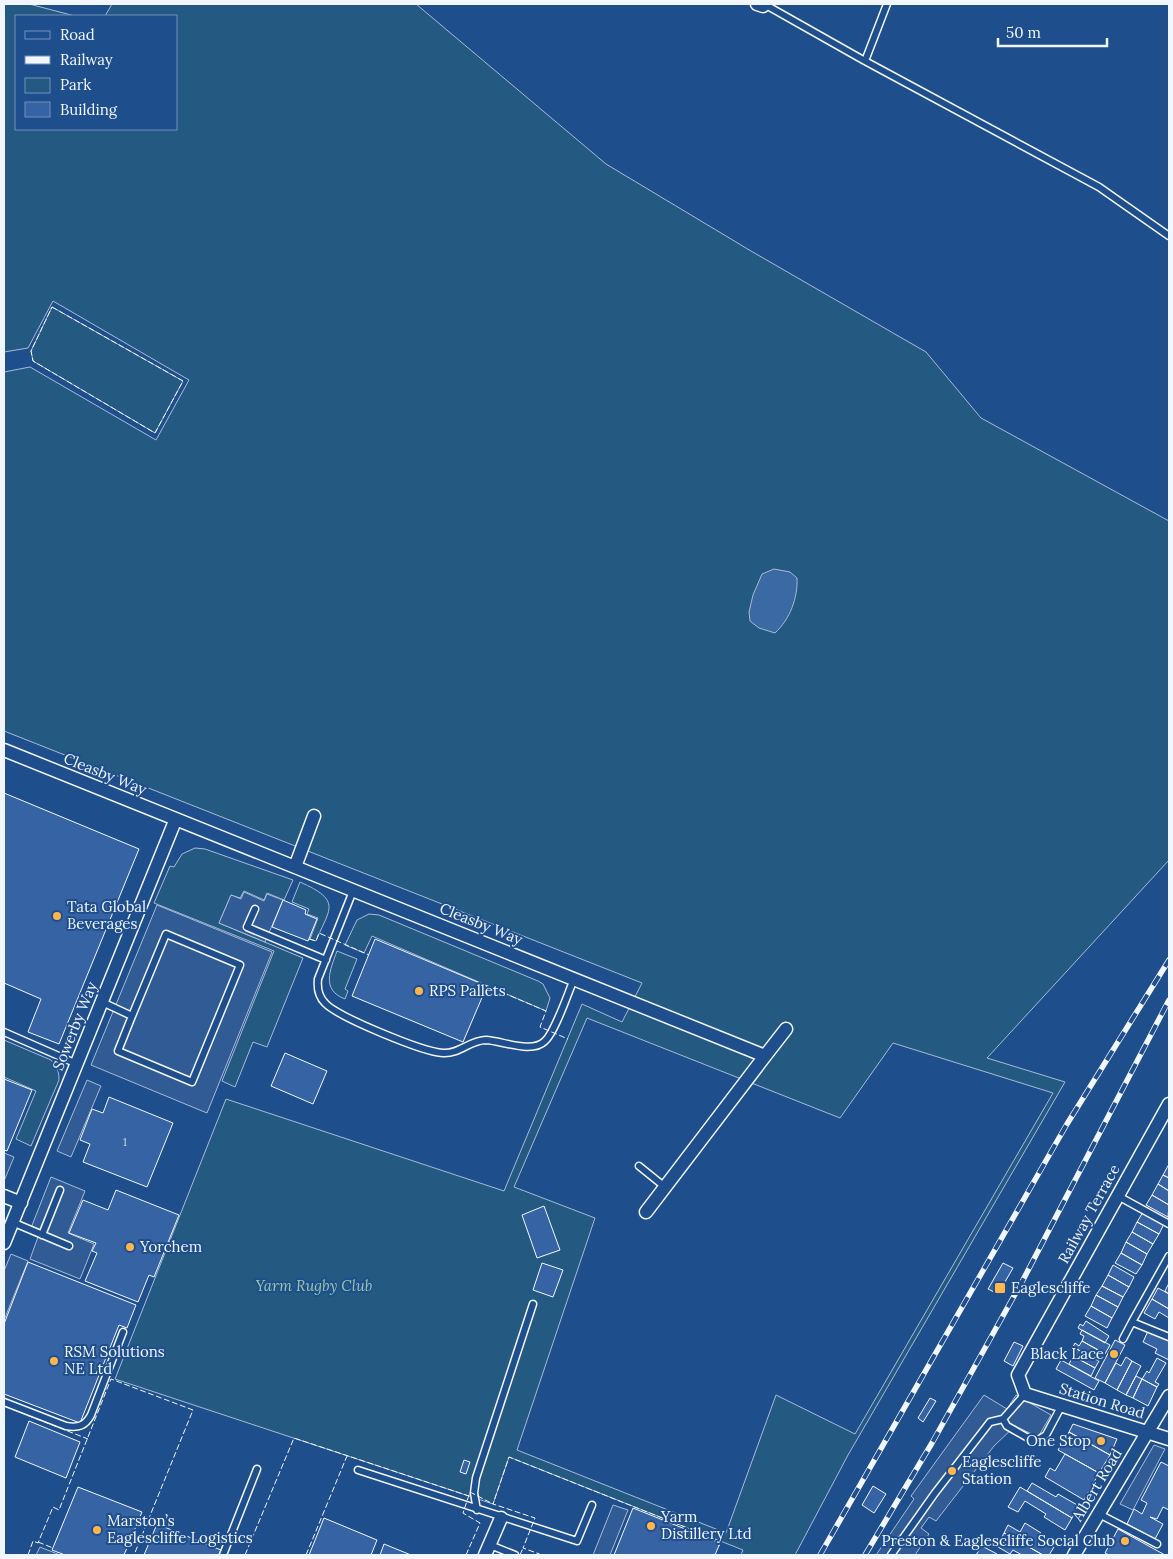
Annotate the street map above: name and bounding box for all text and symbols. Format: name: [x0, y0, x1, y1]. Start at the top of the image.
legend: [15, 15, 178, 130]
scale bar: [998, 15, 1107, 47]
text: 50 m: [1006, 23, 1041, 42]
text: Road: [60, 25, 95, 44]
text: Railway: [60, 50, 113, 69]
text: Park: [60, 75, 91, 94]
text: Building: [60, 100, 118, 119]
street label: Cleasby Way: [61, 748, 149, 799]
place label: Tata Global Beverages: [67, 897, 146, 933]
street label: Cleasby Way: [437, 898, 525, 949]
marker: Tata Global Beverages: [51, 910, 63, 922]
street label: Sowerby Way: [48, 979, 101, 1073]
place label: RPS Pallets: [429, 981, 506, 1000]
marker: RPS Pallets: [413, 985, 425, 997]
house number: 1: [123, 1134, 127, 1149]
street label: Railway Terrace: [1054, 1161, 1124, 1267]
place label: Yorchem: [139, 1237, 202, 1256]
marker: Yorchem: [124, 1241, 136, 1253]
park label: Yarm Rugby Club: [256, 1276, 372, 1295]
place label: Eaglescliffe: [1011, 1278, 1091, 1297]
marker: Eaglescliffe: [993, 1281, 1007, 1295]
place label: RSM Solutions NE Ltd: [64, 1342, 165, 1378]
place label: Black Lace: [1030, 1344, 1104, 1363]
marker: Black Lace: [1108, 1348, 1120, 1360]
marker: RSM Solutions NE Ltd: [48, 1355, 60, 1367]
street label: Station Road: [1057, 1378, 1147, 1423]
place label: One Stop: [1026, 1431, 1091, 1450]
marker: One Stop: [1095, 1435, 1107, 1447]
street label: Albert Road: [1067, 1445, 1126, 1525]
place label: Eaglescliffe Station: [962, 1452, 1042, 1488]
marker: Eaglescliffe Station: [946, 1465, 958, 1477]
place label: Yarm Distillery Ltd: [660, 1507, 752, 1543]
place label: Marston’s Eaglescliffe Logistics: [107, 1511, 253, 1547]
marker: Yarm Distillery Ltd: [645, 1520, 657, 1532]
marker: Marston’s Eaglescliffe Logistics: [91, 1524, 103, 1536]
place label: Preston & Eaglescliffe Social Club: [882, 1531, 1115, 1550]
marker: Preston & Eaglescliffe Social Club: [1119, 1535, 1131, 1547]

